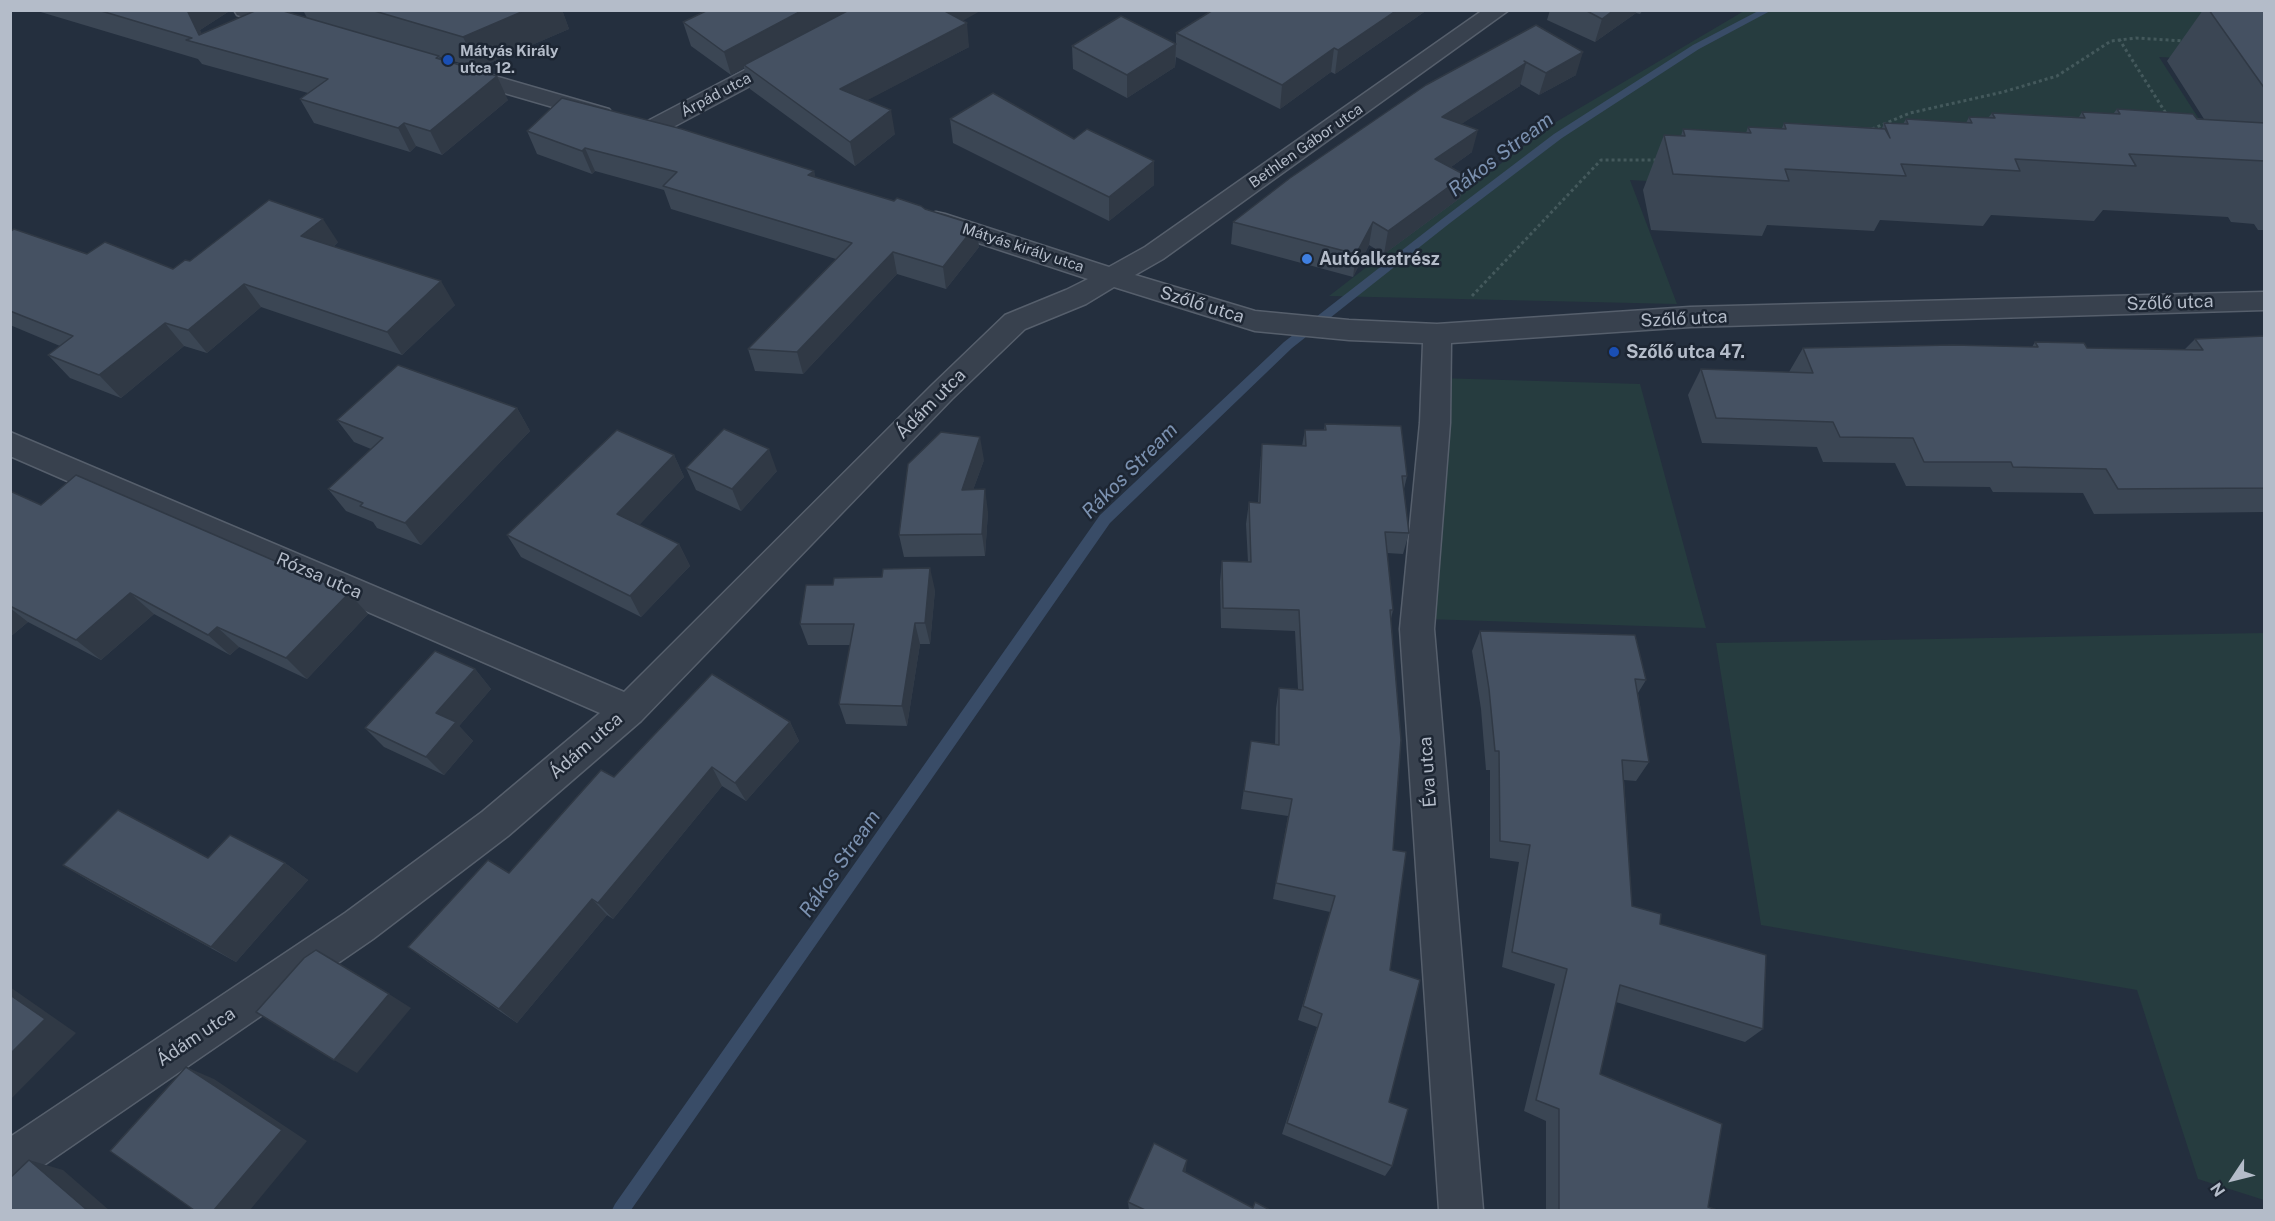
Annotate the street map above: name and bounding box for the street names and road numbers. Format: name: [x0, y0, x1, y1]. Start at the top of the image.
street label: Árpád utca: [678, 69, 754, 121]
street label: Bethlen Gábor utca: [1246, 100, 1366, 192]
street label: Mátyás király utca: [960, 220, 1086, 276]
street label: Szőlő utca: [1157, 282, 1247, 328]
street label: Szőlő utca: [2126, 291, 2214, 315]
street label: Szőlő utca: [1640, 306, 1728, 332]
street label: Ádám utca: [892, 365, 970, 443]
street label: Rózsa utca: [273, 548, 365, 604]
street label: Ádám utca: [545, 708, 627, 784]
street label: Éva utca: [1415, 736, 1441, 808]
street label: Ádám utca: [153, 1003, 239, 1071]

